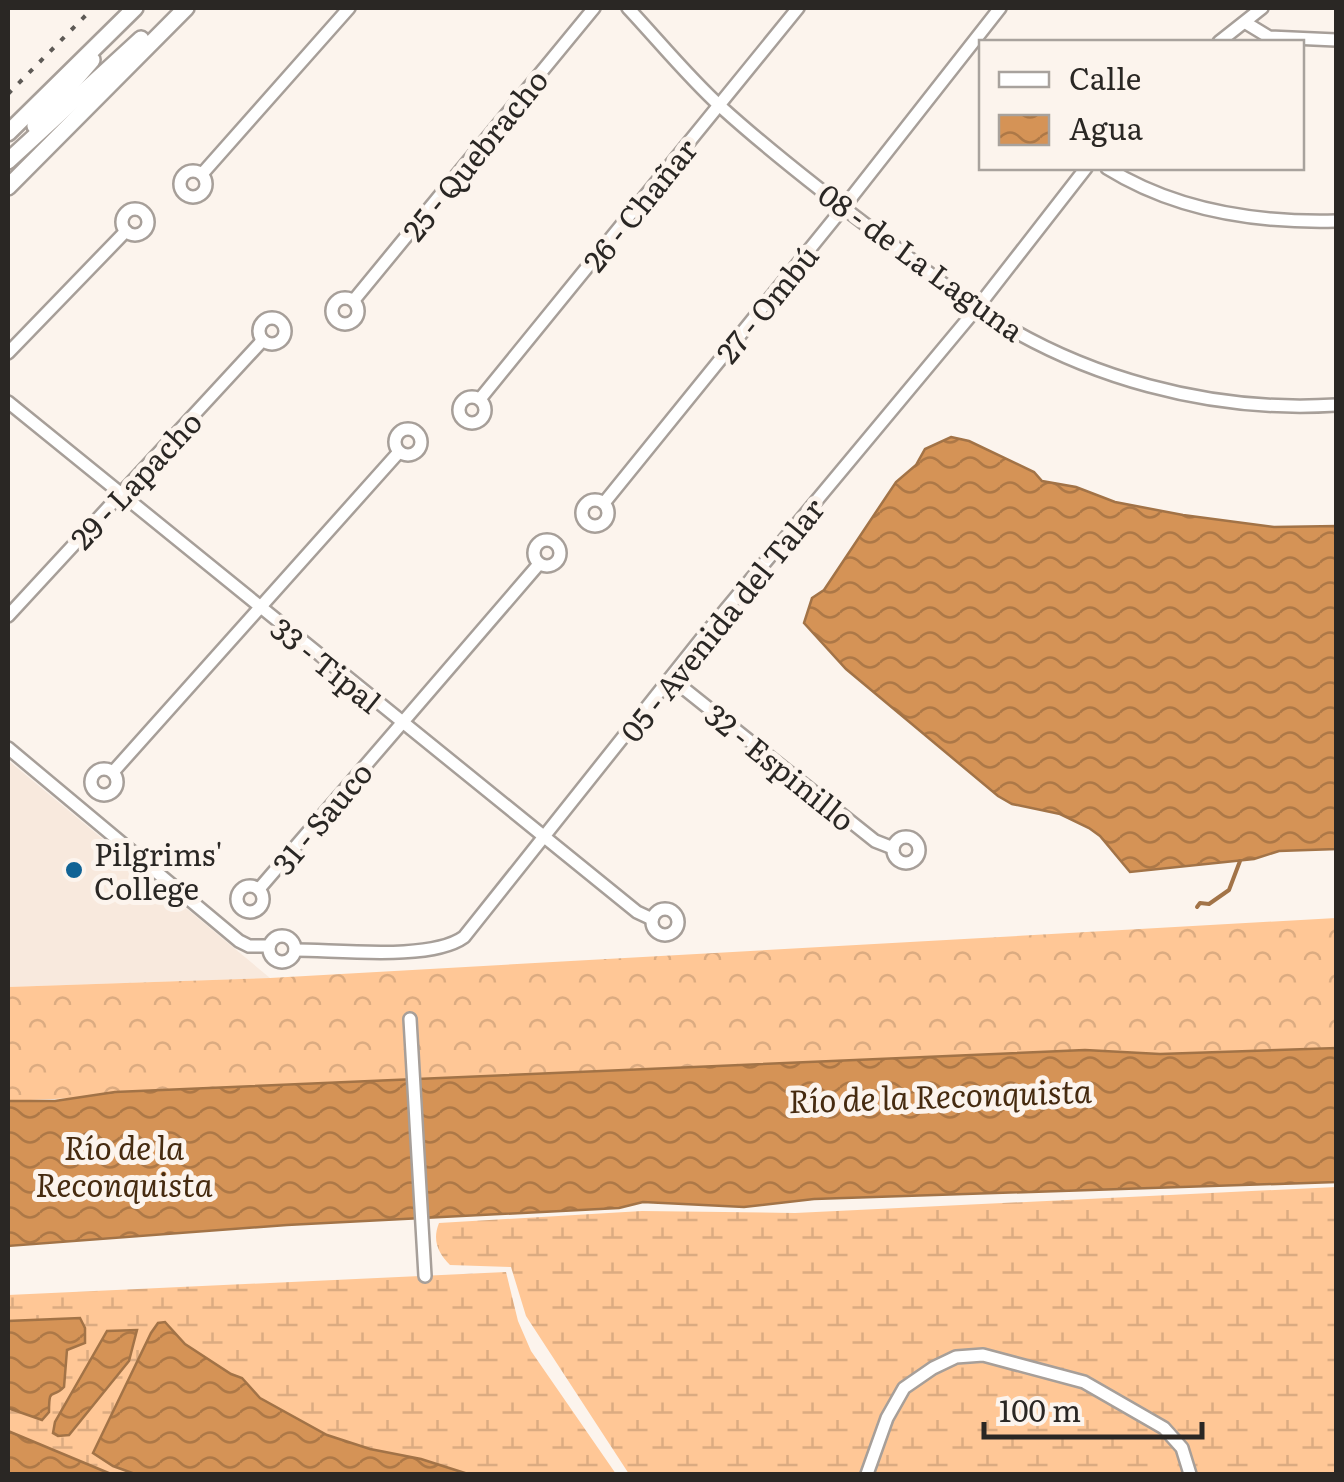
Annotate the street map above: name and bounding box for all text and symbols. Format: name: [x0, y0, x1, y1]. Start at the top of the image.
legend: [979, 40, 1304, 170]
text: Calle: [1069, 55, 1141, 99]
street label: 25 - Quebracho: [391, 59, 557, 249]
text: Agua: [1069, 105, 1144, 149]
street label: 26 - Chañar: [571, 128, 707, 280]
street label: 08 - de La Laguna: [810, 171, 1034, 351]
street label: 27 - Ombú: [705, 234, 827, 372]
street label: 29 - Lapacho: [59, 400, 211, 558]
street label: 05 - Avenida del Talar: [609, 488, 833, 750]
street label: 33 - Tipal: [262, 606, 392, 722]
street label: 32 - Espinillo: [697, 692, 865, 840]
street label: 31 - Sauco: [261, 751, 381, 883]
place label: Pilgrims' College: [94, 831, 222, 909]
marker: Pilgrims' College: [63, 859, 85, 881]
water label: Río de la Reconquista: [787, 1065, 1093, 1123]
water label: Río de la Reconquista: [35, 1122, 213, 1207]
scale bar: [984, 1377, 1202, 1439]
text: 100 m: [999, 1387, 1081, 1431]

